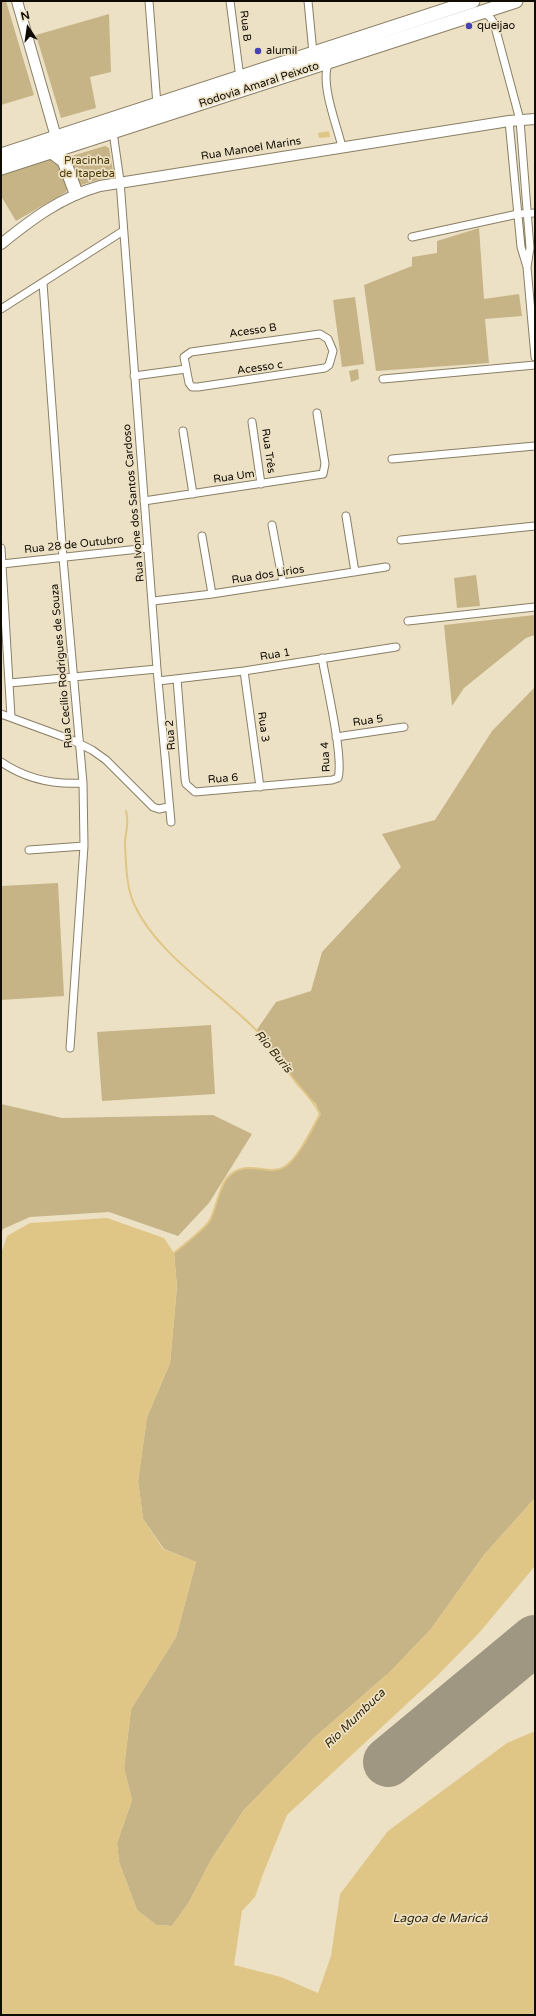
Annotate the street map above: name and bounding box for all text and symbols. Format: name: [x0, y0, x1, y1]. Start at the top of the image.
north arrow: [8, 8, 48, 48]
text: N: [19, 8, 31, 23]
street label: Rua B: [237, 10, 253, 42]
place label: queijao: [477, 19, 515, 33]
marker: queijao: [464, 21, 474, 31]
place label: alumil: [266, 44, 297, 58]
marker: alumil: [253, 46, 263, 56]
street label: Rodovia Amaral Peixoto: [197, 59, 321, 111]
street label: Rua Manoel Marins: [200, 135, 302, 163]
park label: Pracinha de Itapeba: [59, 154, 115, 180]
street label: Acesso B: [228, 321, 278, 341]
street label: Acesso c: [236, 358, 284, 378]
street label: Rua Ivone dos Santos Cardoso: [121, 423, 147, 583]
street label: Rua Três: [258, 428, 278, 474]
street label: Rua Um: [212, 468, 256, 486]
street label: Rua 28 de Outubro: [23, 533, 125, 557]
street label: Rua dos Lirios: [231, 563, 305, 587]
street label: Rua Cecílio Rodrigues de Souza: [48, 583, 76, 749]
street label: Rua 1: [259, 646, 291, 664]
street label: Rua 3: [254, 711, 272, 743]
street label: Rua 5: [352, 712, 384, 730]
street label: Rua 2: [163, 719, 179, 751]
street label: Rua 4: [319, 741, 333, 773]
street label: Rua 6: [207, 771, 239, 787]
water label: Rio Buris: [251, 1028, 295, 1076]
water label: Rio Mumbuca: [321, 1686, 389, 1752]
water label: Lagoa de Maricá: [393, 1912, 487, 1926]

